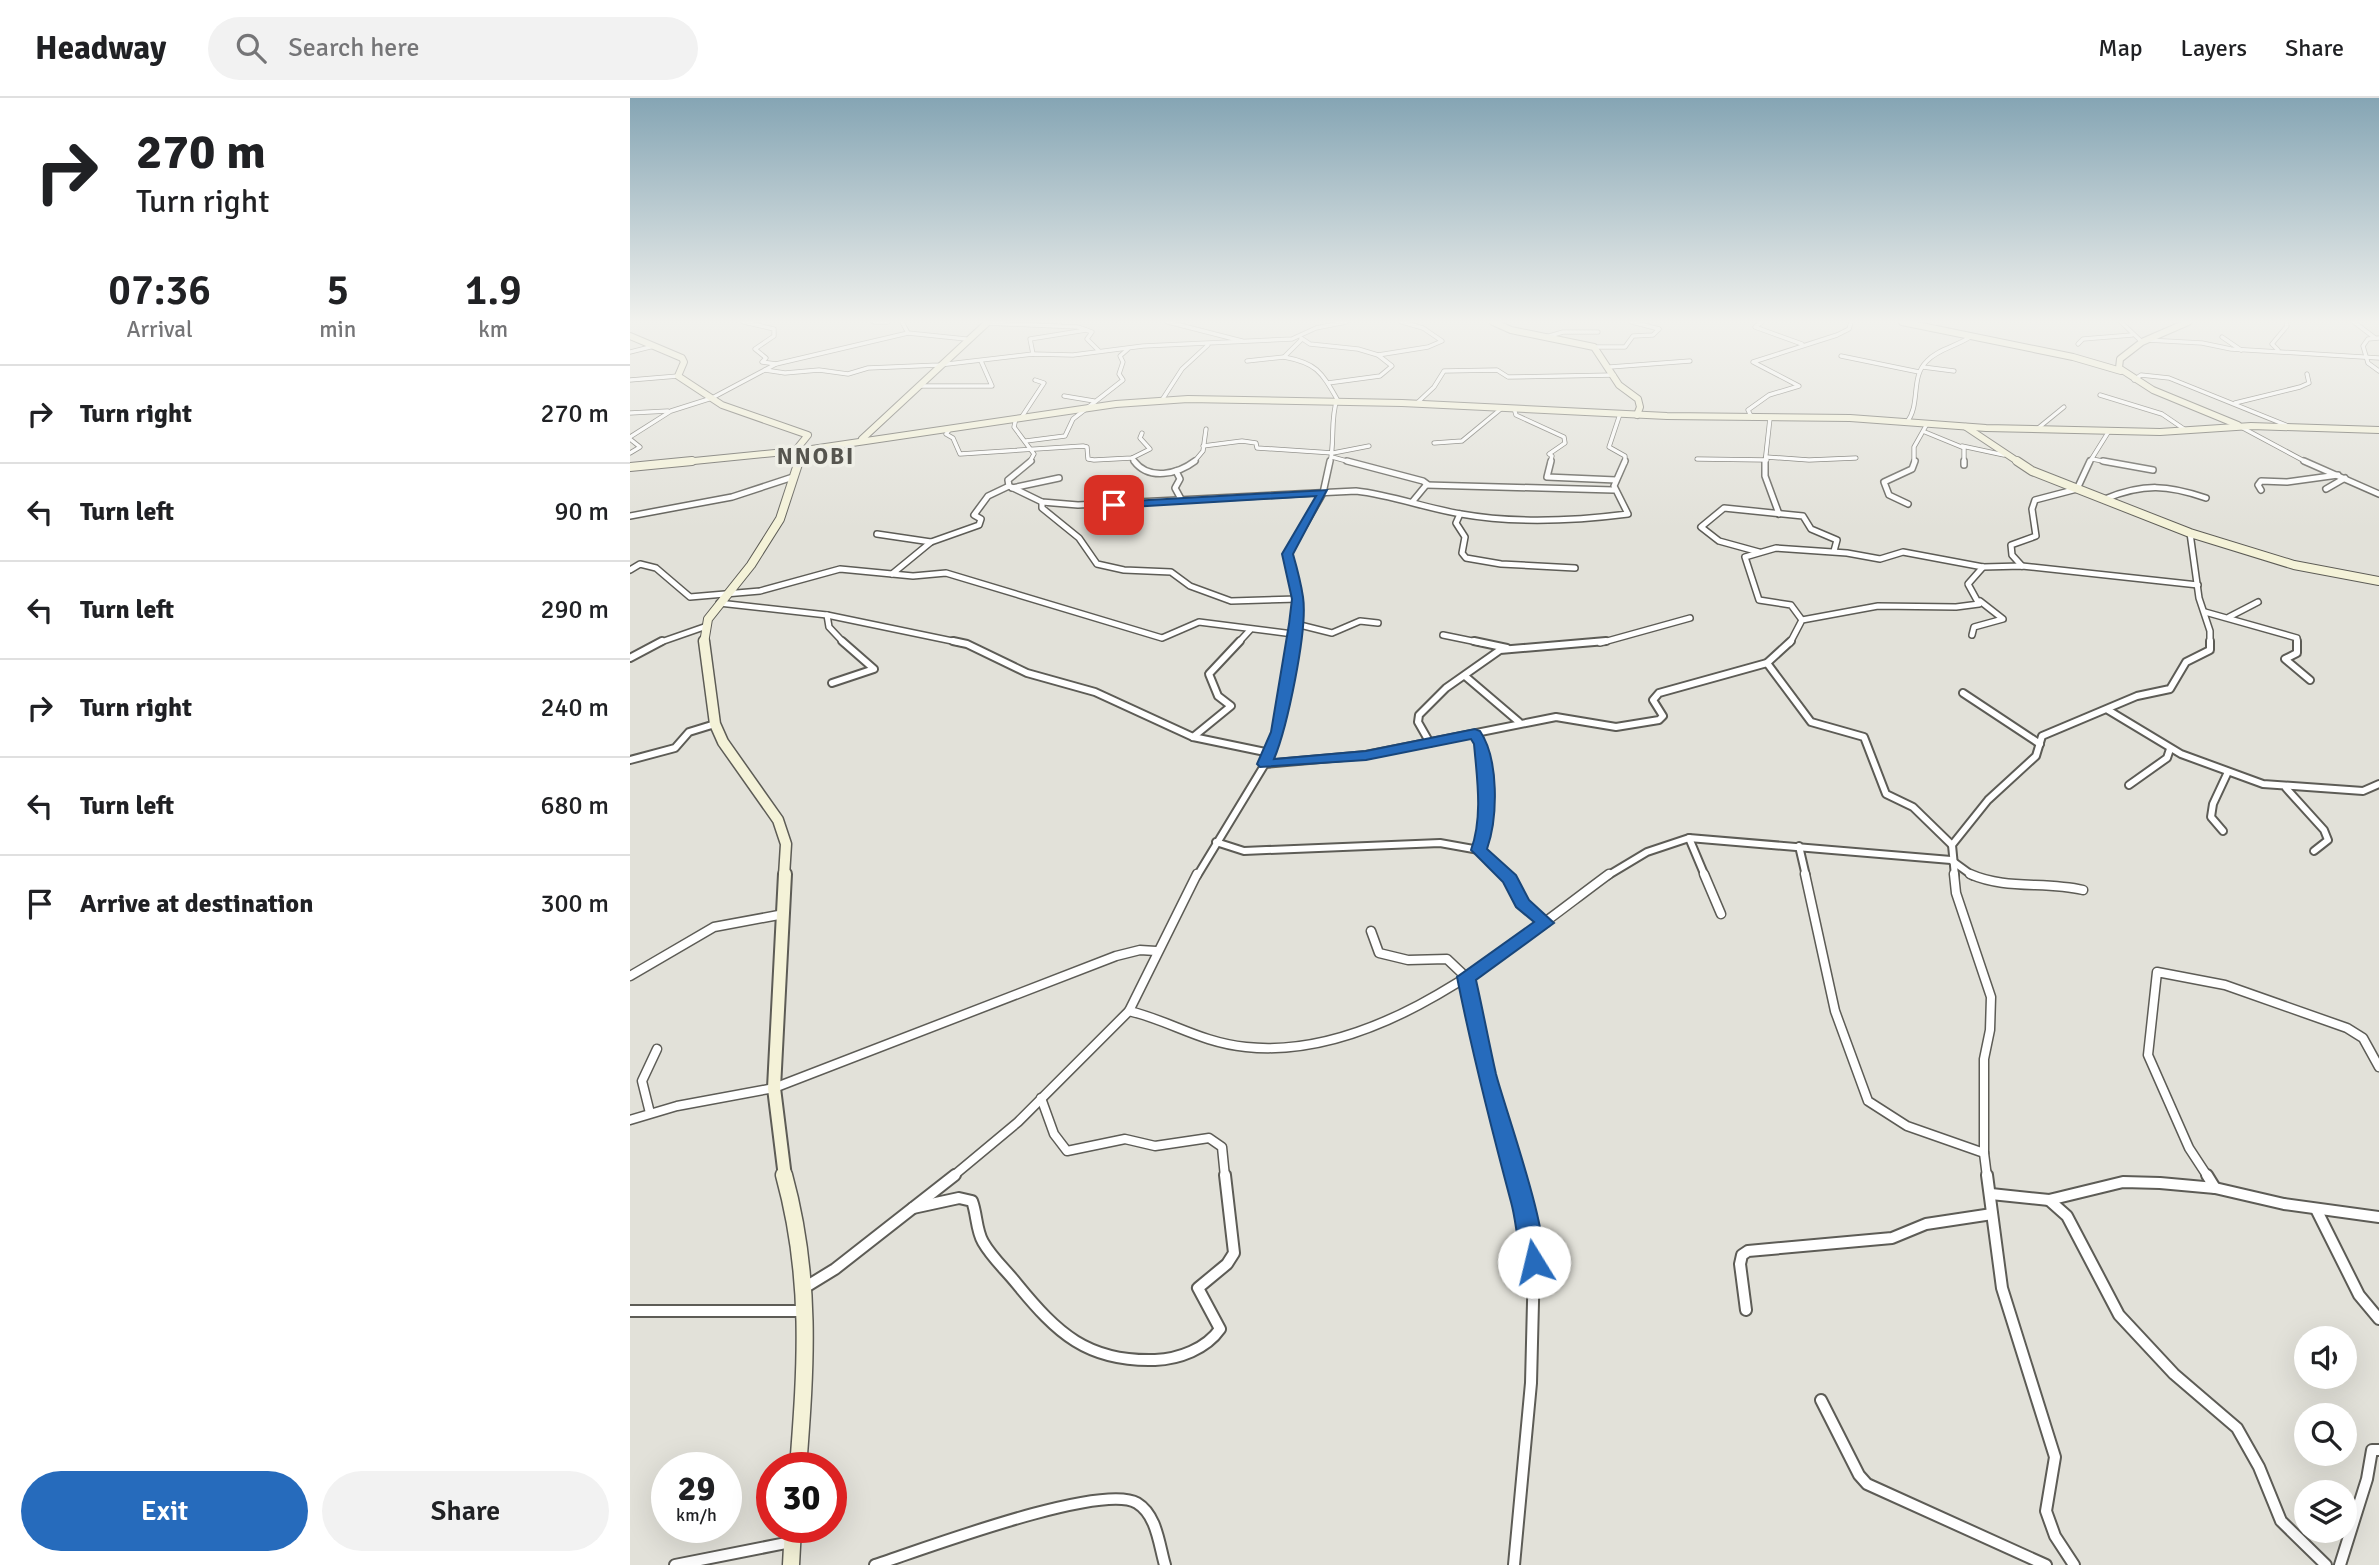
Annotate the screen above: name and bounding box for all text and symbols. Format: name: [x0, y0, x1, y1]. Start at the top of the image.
search box: [208, 17, 698, 80]
text: Headway: [35, 28, 166, 69]
icon: search: [232, 29, 270, 67]
text: Search here: [288, 32, 419, 64]
text: Map: [2098, 33, 2143, 63]
text: Layers: [2181, 33, 2247, 63]
text: Share: [2285, 33, 2344, 63]
text: 270 m: [136, 122, 266, 182]
icon: right: [21, 126, 112, 217]
text: Turn right: [136, 182, 269, 221]
text: 07:36: [108, 265, 211, 316]
text: 5: [326, 265, 349, 316]
text: 1.9: [465, 265, 522, 316]
text: Arrival: [127, 315, 193, 344]
text: min: [319, 315, 356, 344]
text: km: [478, 315, 508, 344]
icon: right: [21, 395, 59, 433]
text: Turn right: [80, 398, 192, 430]
text: 270 m: [540, 398, 609, 430]
district label: NNOBI: [777, 442, 855, 471]
pin: [1084, 475, 1144, 535]
icon: arrive: [1095, 486, 1133, 524]
icon: left: [21, 493, 59, 531]
text: Turn left: [80, 496, 174, 528]
text: 90 m: [554, 496, 609, 528]
icon: left: [21, 591, 59, 629]
text: Turn left: [80, 594, 174, 626]
text: 290 m: [540, 594, 609, 626]
icon: right: [21, 689, 59, 727]
text: Turn right: [80, 692, 192, 724]
text: 240 m: [540, 692, 609, 724]
icon: left: [21, 787, 59, 825]
text: Turn left: [80, 790, 174, 822]
text: 680 m: [540, 790, 609, 822]
icon: arrive: [21, 885, 59, 923]
text: Arrive at destination: [80, 888, 313, 920]
text: 300 m: [540, 888, 609, 920]
position arrow: [1497, 1225, 1571, 1299]
map controls: [2294, 1326, 2357, 1543]
button: sound: [2294, 1326, 2357, 1389]
button: search: [2294, 1403, 2357, 1466]
speed limit sign: 30: [756, 1452, 847, 1543]
text: 29: [678, 1467, 715, 1510]
button: Exit: [21, 1471, 308, 1551]
button: Share: [322, 1471, 609, 1551]
button: layers: [2294, 1480, 2357, 1543]
text: km/h: [676, 1504, 717, 1526]

